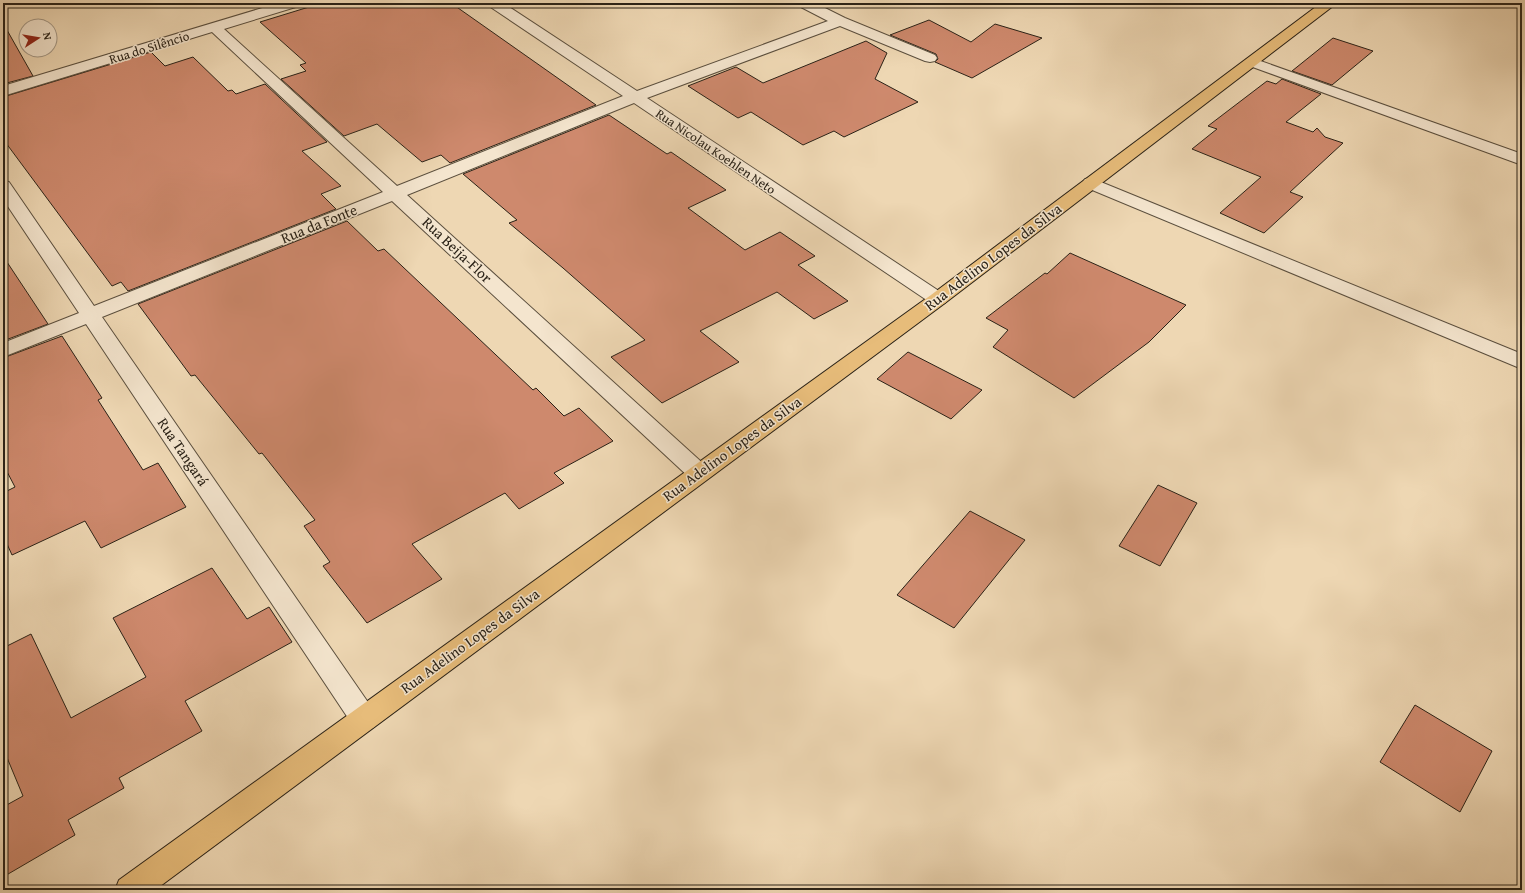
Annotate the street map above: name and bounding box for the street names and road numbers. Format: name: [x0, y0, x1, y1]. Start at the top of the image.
street label: Rua do Silêncio: [107, 26, 192, 69]
street label: Rua Nicolau Koehlen Neto: [652, 104, 780, 199]
street label: Rua Adelino Lopes da Silva: [920, 198, 1066, 315]
street label: Rua da Fonte: [277, 199, 360, 248]
street label: Rua Beija-Flor: [418, 212, 497, 288]
street label: Rua Adelino Lopes da Silva: [658, 391, 805, 506]
street label: Rua Tangará: [153, 413, 214, 490]
street label: Rua Adelino Lopes da Silva: [396, 583, 543, 698]

